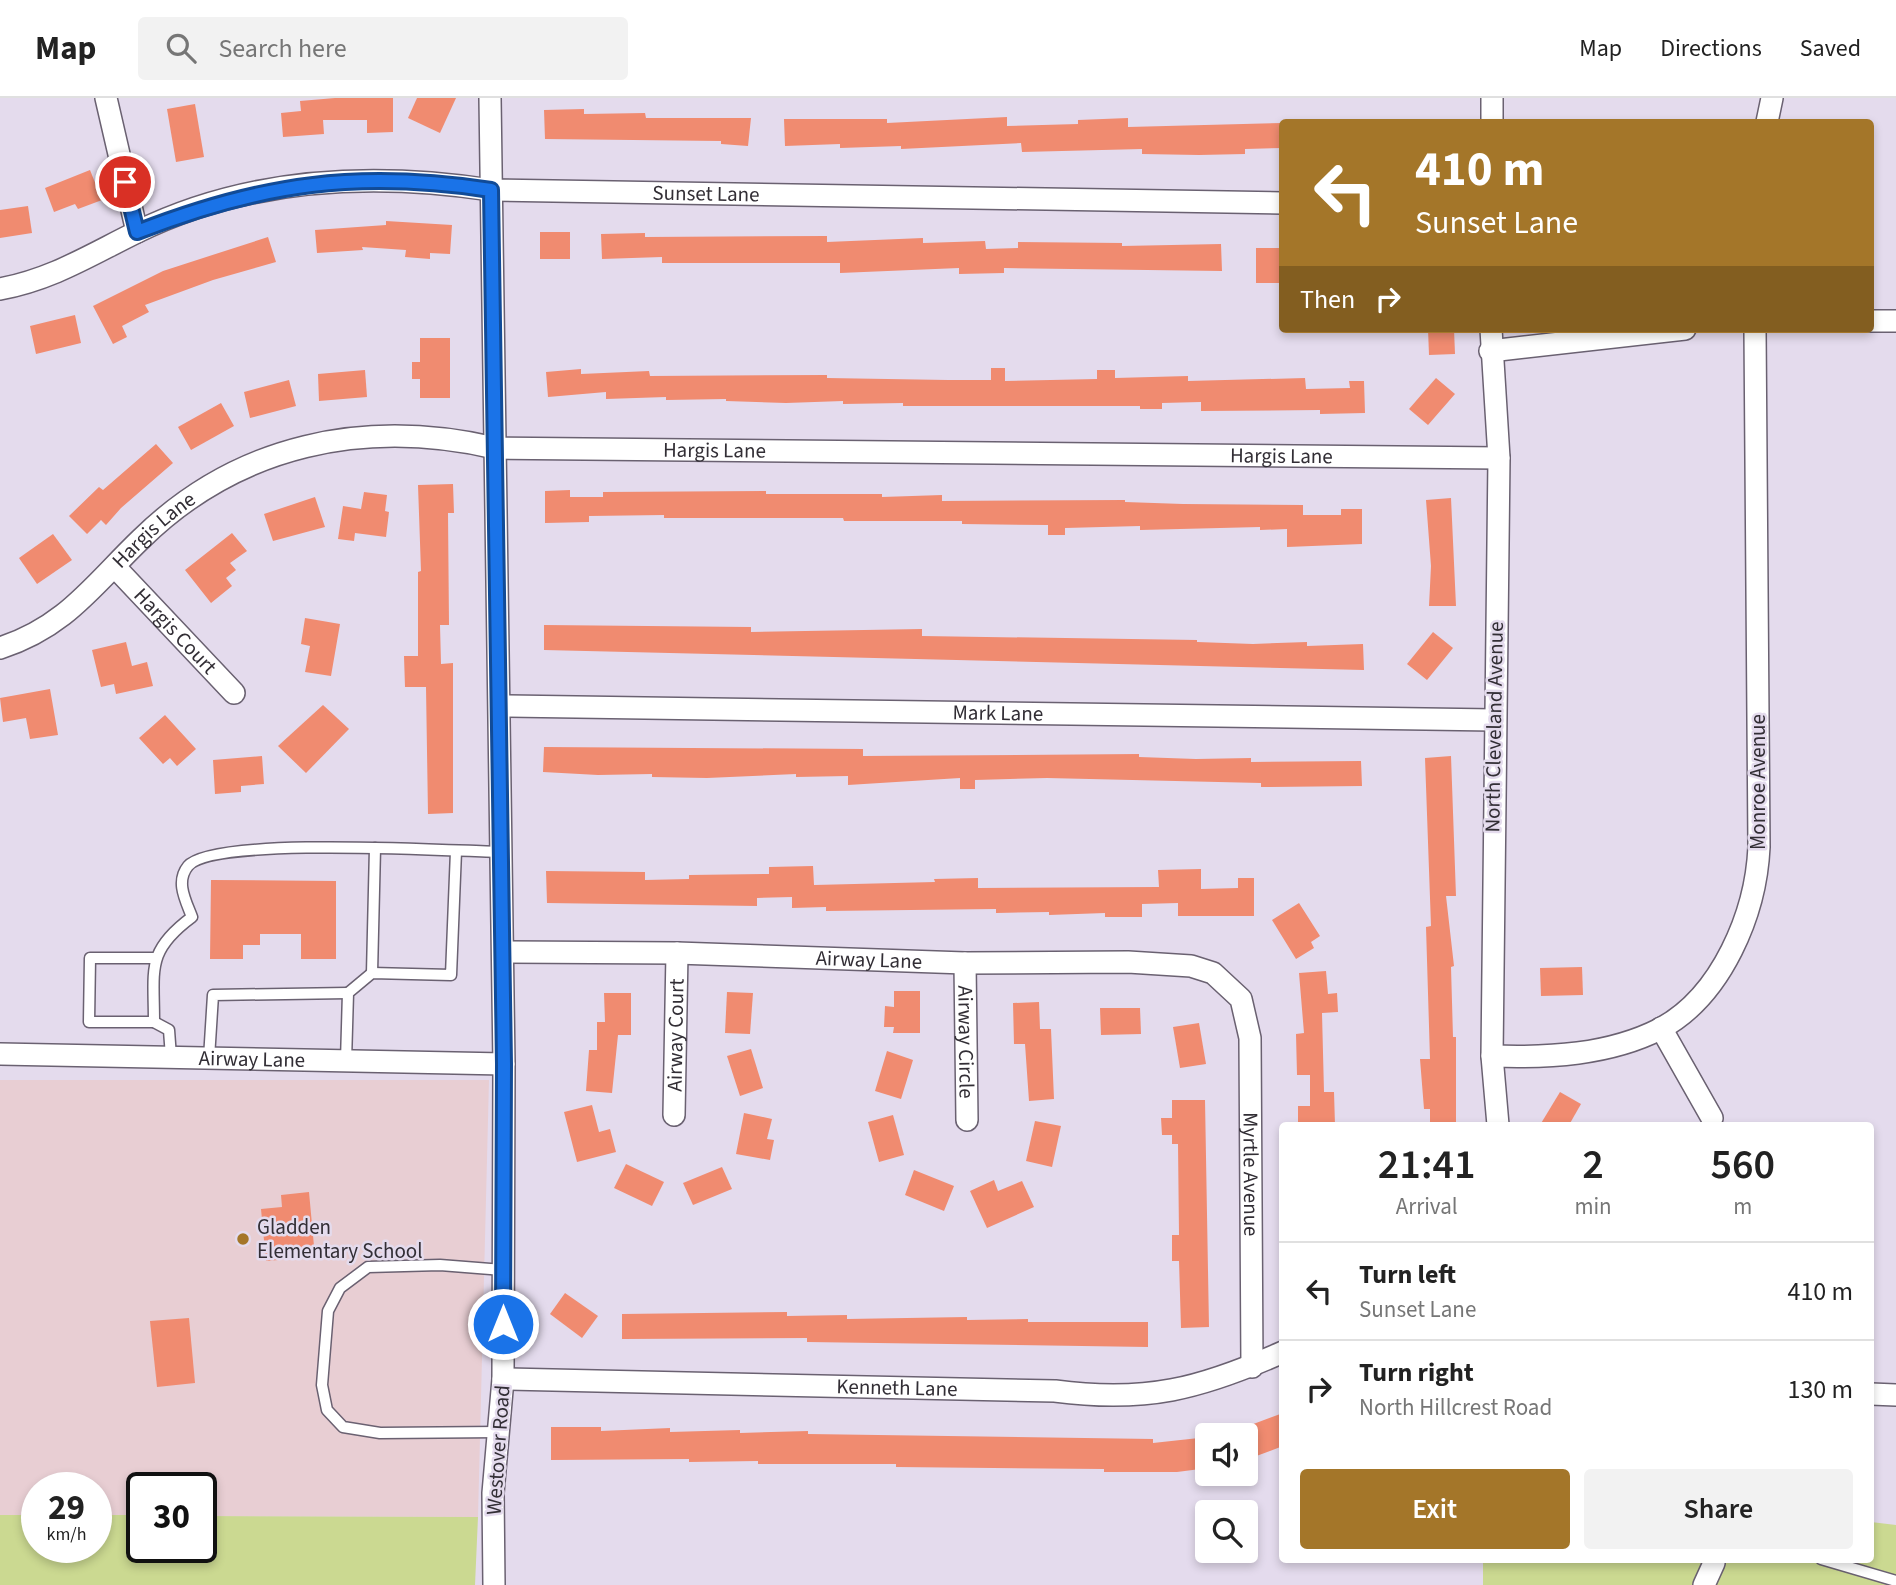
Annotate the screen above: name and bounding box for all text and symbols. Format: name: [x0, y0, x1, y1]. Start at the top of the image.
search box: [138, 17, 628, 80]
text: Map: [35, 25, 96, 72]
icon: search: [162, 29, 200, 67]
text: Search here: [218, 30, 347, 67]
text: Map: [1579, 31, 1622, 66]
text: Directions: [1660, 31, 1762, 66]
text: Saved: [1800, 31, 1861, 66]
text: 410 m: [1415, 135, 1544, 205]
icon: left: [1300, 147, 1391, 238]
pin: [95, 152, 155, 212]
icon: arrive: [106, 163, 144, 201]
street label: Sunset Lane: [652, 178, 760, 209]
text: Sunset Lane: [1415, 200, 1578, 246]
icon: right: [1369, 280, 1407, 318]
text: Then: [1300, 281, 1355, 318]
street label: Hargis Lane: [663, 435, 766, 466]
street label: Hargis Lane: [1230, 440, 1333, 471]
street label: Hargis Lane: [105, 484, 201, 575]
street label: Hargis Court: [127, 581, 224, 681]
street label: North Cleveland Avenue: [1477, 621, 1511, 833]
street label: Mark Lane: [952, 697, 1043, 729]
street label: Monroe Avenue: [1743, 714, 1773, 850]
street label: Airway Lane: [815, 943, 923, 977]
street label: Airway Court: [659, 978, 692, 1092]
street label: Airway Circle: [950, 985, 982, 1099]
street label: Airway Lane: [198, 1043, 305, 1075]
street label: Myrtle Avenue: [1235, 1112, 1266, 1237]
text: 21:41: [1378, 1135, 1476, 1195]
text: 2: [1582, 1135, 1604, 1195]
text: 560: [1711, 1135, 1775, 1195]
text: Arrival: [1396, 1190, 1458, 1223]
text: min: [1574, 1190, 1612, 1223]
text: m: [1733, 1190, 1752, 1223]
place label: Gladden Elementary School: [257, 1212, 423, 1266]
marker: Gladden Elementary School: [235, 1231, 251, 1247]
text: Turn left: [1359, 1256, 1456, 1293]
icon: left: [1300, 1272, 1338, 1310]
text: 410 m: [1787, 1273, 1853, 1310]
position arrow: [466, 1287, 540, 1361]
text: Sunset Lane: [1359, 1293, 1476, 1326]
text: Turn right: [1359, 1354, 1474, 1391]
icon: right: [1300, 1370, 1338, 1408]
street label: Kenneth Lane: [836, 1371, 958, 1404]
text: 130 m: [1787, 1371, 1853, 1408]
street label: Westover Road: [478, 1384, 518, 1516]
text: North Hillcrest Road: [1359, 1391, 1552, 1424]
map controls: [1195, 1423, 1258, 1563]
button: sound: [1195, 1423, 1258, 1486]
button: Exit: [1300, 1469, 1570, 1549]
button: Share: [1584, 1469, 1853, 1549]
speed limit sign: 30: [126, 1472, 217, 1563]
text: 29: [48, 1483, 85, 1533]
button: search: [1195, 1500, 1258, 1563]
text: km/h: [47, 1522, 86, 1547]

